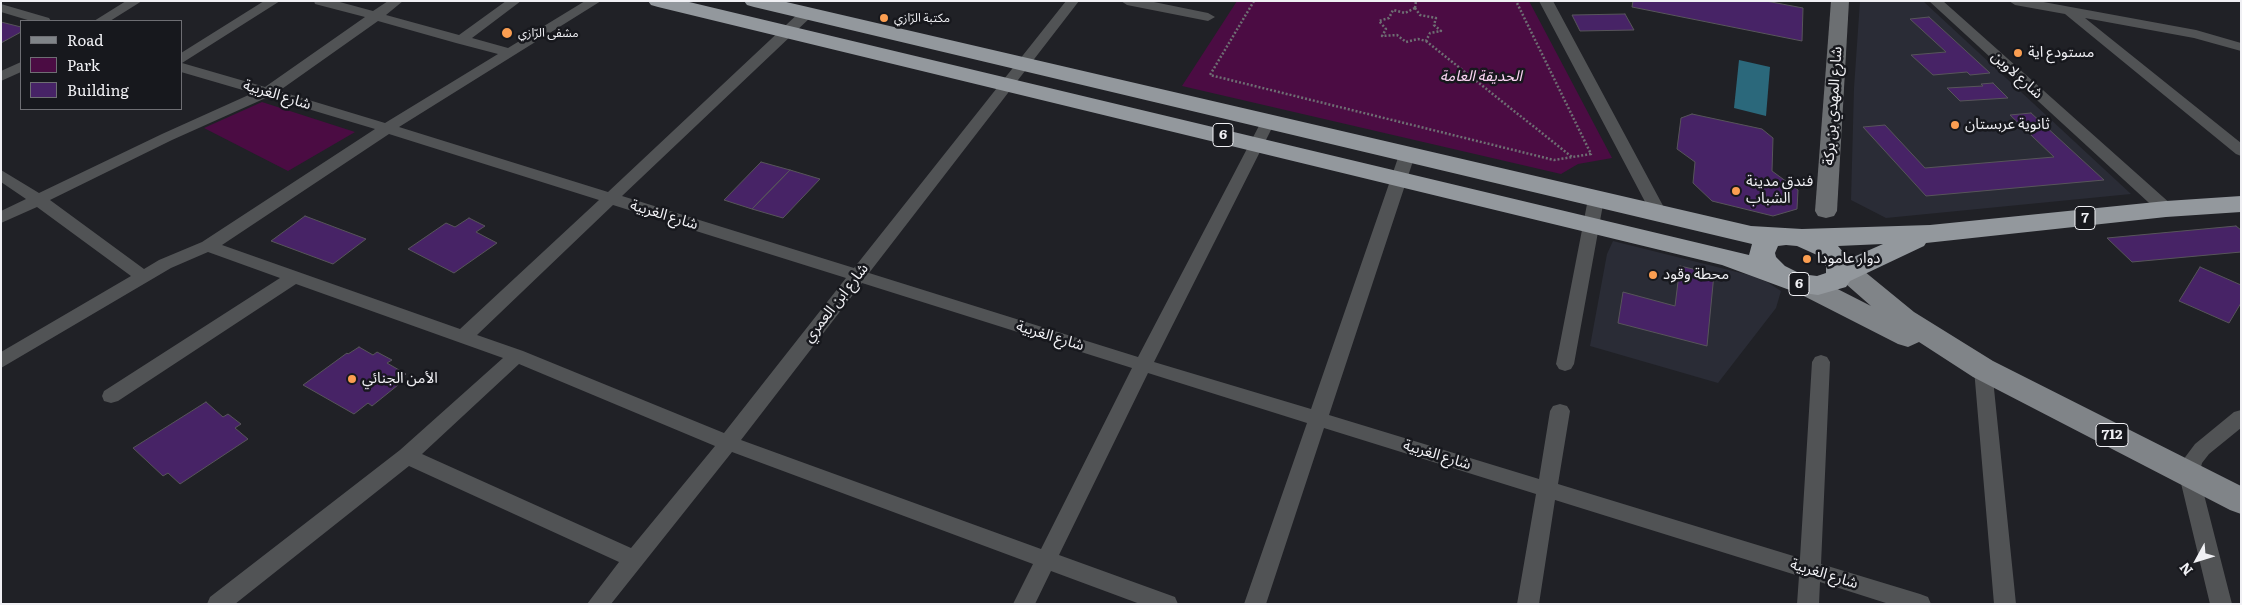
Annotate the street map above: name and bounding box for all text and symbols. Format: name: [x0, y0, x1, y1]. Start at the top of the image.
place label: مكتبة الرّازي: [894, 11, 950, 25]
marker: مكتبة الرّازي: [878, 12, 890, 24]
legend: [20, 20, 182, 110]
marker: مشفى الرّازي: [500, 26, 514, 40]
place label: مشفى الرّازي: [518, 26, 578, 40]
text: Road: [67, 28, 103, 51]
place label: مستودع اية: [2028, 44, 2094, 62]
street label: شارع المهدي بن بركة: [1820, 46, 1846, 166]
street label: شارع لاوين: [1988, 47, 2046, 103]
marker: مستودع اية: [2012, 47, 2024, 59]
text: Park: [67, 53, 100, 76]
park label: الحديقة العامة: [1440, 68, 1522, 86]
street label: شارع الغربية: [241, 76, 313, 114]
text: Building: [67, 78, 129, 101]
place label: ثانوية عربستان: [1965, 116, 2050, 134]
marker: ثانوية عربستان: [1949, 119, 1961, 131]
road number: 6: [1213, 124, 1233, 146]
place label: فندق مدينة الشباب: [1746, 173, 1813, 208]
marker: فندق مدينة الشباب: [1730, 185, 1742, 197]
street label: شارع الغربية: [628, 196, 700, 234]
road number: 7: [2075, 207, 2095, 230]
place label: دوار عامودا: [1817, 250, 1881, 268]
marker: دوار عامودا: [1801, 253, 1813, 265]
street label: شارع ابن العمري: [800, 260, 872, 346]
place label: محطة وقود: [1663, 266, 1729, 284]
marker: محطة وقود: [1647, 269, 1659, 281]
road number: 6: [1789, 272, 1809, 296]
street label: شارع الغربية: [1014, 317, 1086, 355]
place label: الأمن الجنائي: [362, 370, 438, 388]
marker: الأمن الجنائي: [346, 373, 358, 385]
road number: 712: [2096, 424, 2128, 446]
street label: شارع الغربية: [1401, 436, 1473, 474]
north arrow: [2172, 535, 2222, 585]
street label: شارع الغربية: [1788, 555, 1860, 593]
text: N: [2174, 559, 2197, 580]

